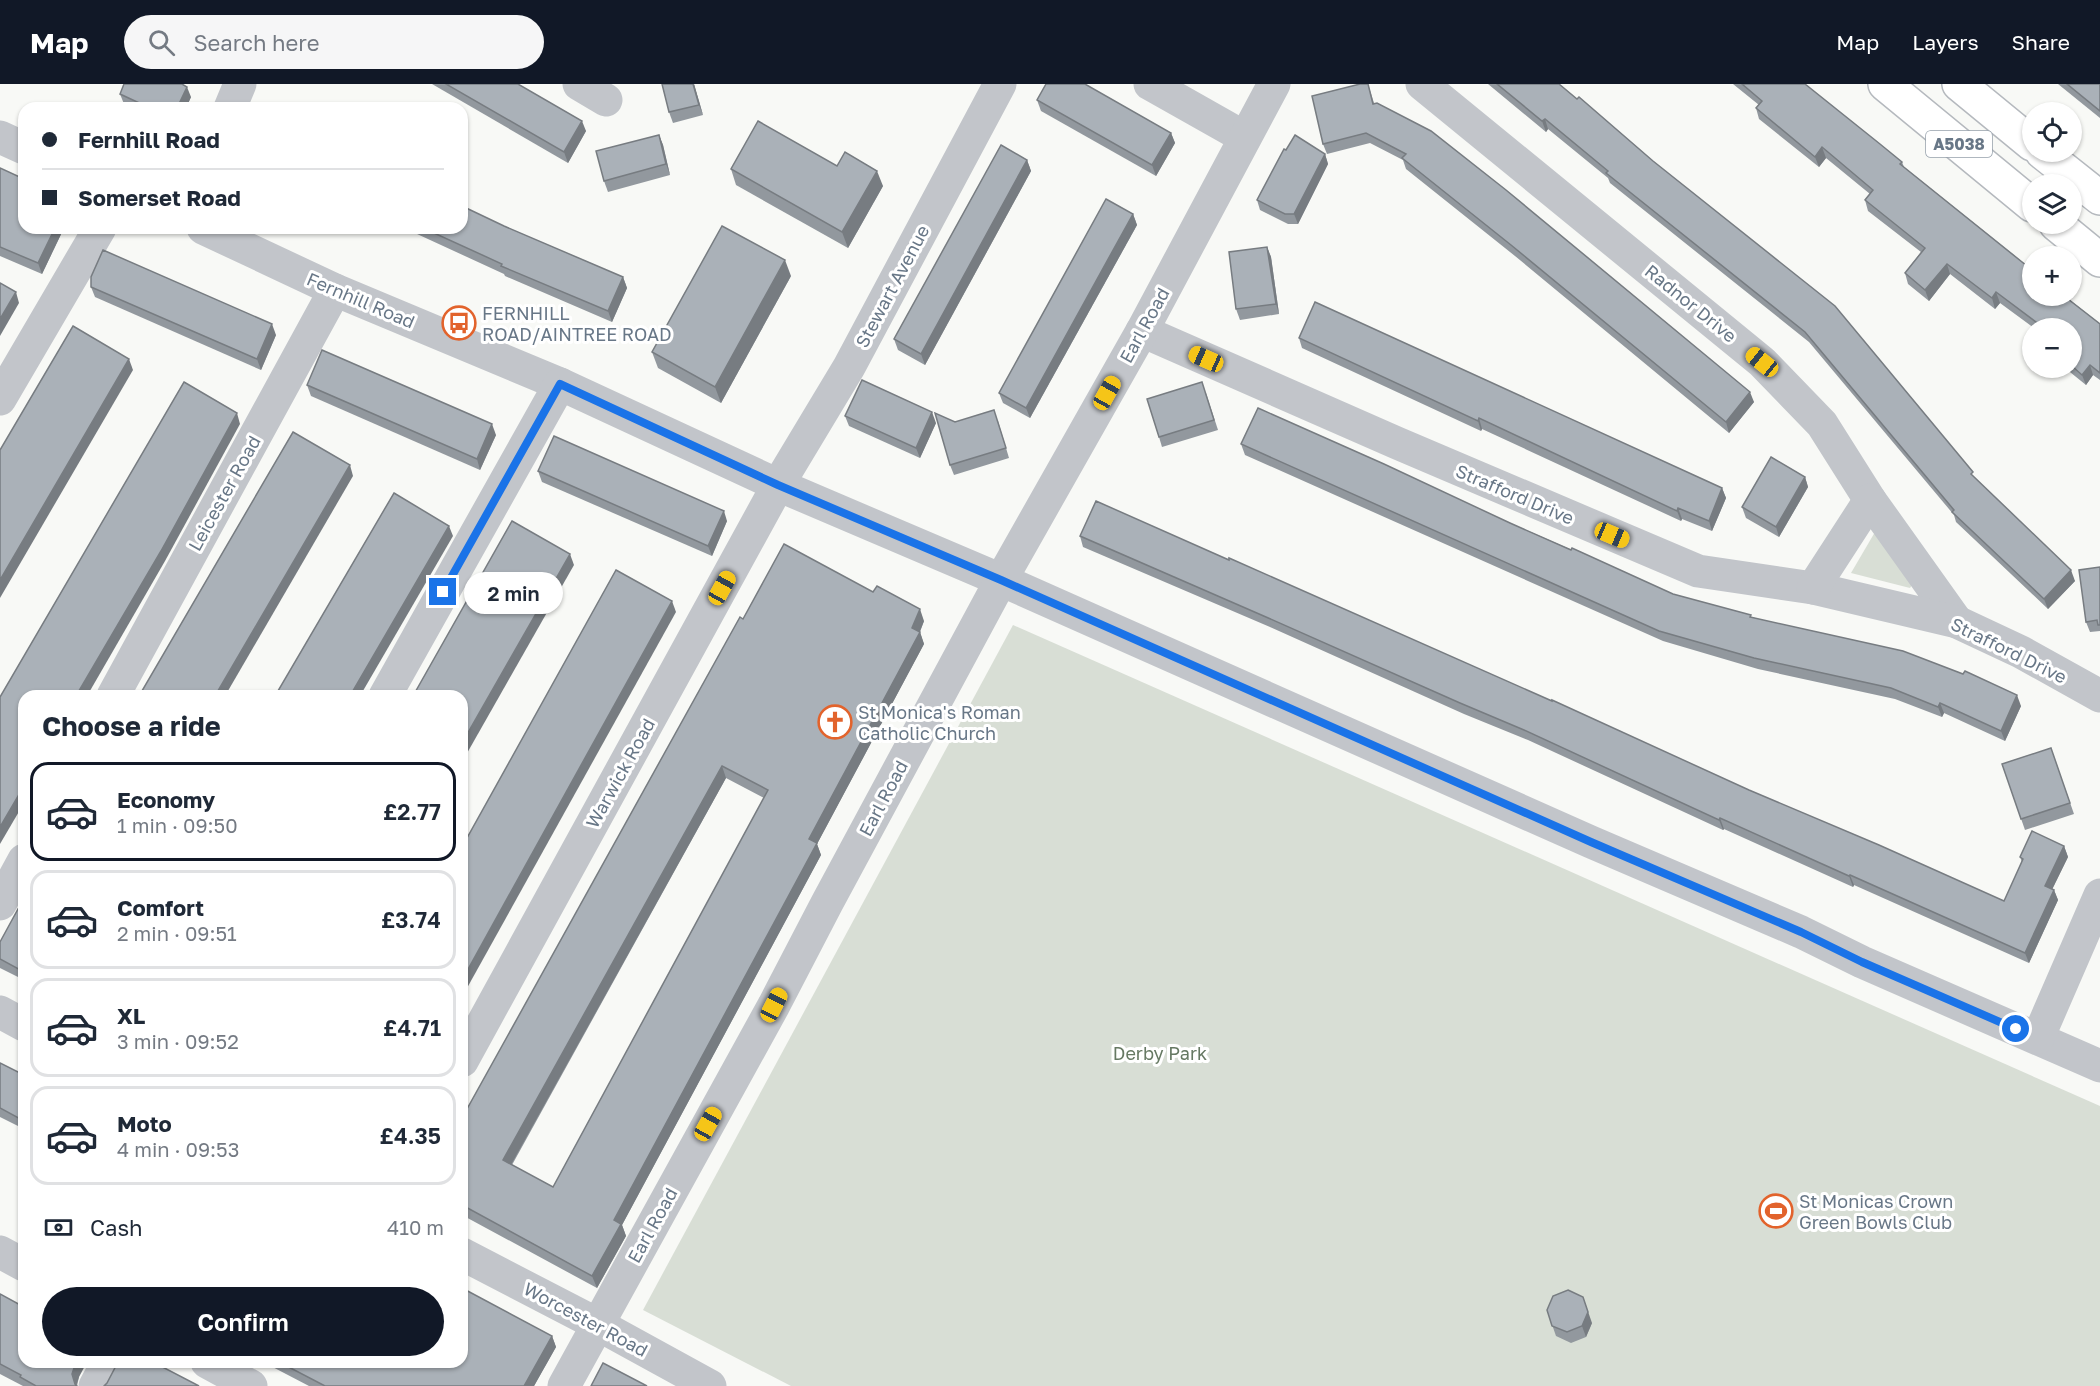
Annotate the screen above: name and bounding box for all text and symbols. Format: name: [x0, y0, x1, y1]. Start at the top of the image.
search box: [124, 15, 544, 69]
text: Map: [30, 26, 88, 59]
icon: search: [145, 26, 178, 59]
text: Search here: [193, 29, 319, 56]
text: Map: [1836, 29, 1879, 55]
text: Layers: [1912, 29, 1979, 55]
text: Share: [2012, 29, 2070, 55]
map controls: [2022, 102, 2082, 378]
button: locate: [2022, 102, 2082, 162]
text: Fernhill Road: [78, 126, 220, 153]
road number: A5038: [1926, 131, 1992, 157]
button: layers: [2022, 174, 2082, 234]
text: Somerset Road: [78, 184, 241, 211]
street label: Stewart Avenue: [850, 221, 934, 351]
button: +: [2022, 246, 2082, 306]
street label: Radnor Drive: [1641, 259, 1741, 347]
street label: Fernhill Road: [304, 267, 418, 333]
street label: Earl Road: [1114, 284, 1174, 366]
place label: FERNHILL ROAD/AINTREE ROAD: [482, 302, 672, 345]
bus stop icon: FERNHILL ROAD/AINTREE ROAD: [441, 305, 477, 341]
button: −: [2022, 318, 2082, 378]
car: [1186, 343, 1226, 375]
car: [1742, 344, 1782, 380]
car: [1090, 373, 1124, 413]
street label: Leicester Road: [183, 432, 265, 554]
street label: Strafford Drive: [1453, 459, 1577, 529]
car: [1592, 520, 1632, 550]
car: [705, 568, 739, 608]
callout: 2 min: [464, 571, 563, 613]
route end: [429, 578, 456, 605]
text: 2 min: [488, 581, 540, 605]
street label: Strafford Drive: [1947, 612, 2071, 688]
place label: St Monica's Roman Catholic Church: [858, 701, 1021, 744]
church icon: St Monica's Roman Catholic Church: [817, 704, 853, 740]
text: Choose a ride: [42, 710, 221, 742]
street label: Warwick Road: [581, 714, 659, 832]
street label: Earl Road: [854, 756, 912, 840]
icon: car: [45, 785, 99, 839]
text: Economy: [117, 786, 215, 813]
text: £2.77: [383, 798, 441, 825]
text: 1 min · 09:50: [117, 813, 238, 837]
icon: car: [45, 893, 99, 947]
text: Comfort: [117, 894, 204, 921]
text: £3.74: [381, 906, 441, 933]
text: 2 min · 09:51: [117, 921, 237, 945]
car: [758, 985, 790, 1025]
icon: car: [45, 1001, 99, 1055]
text: XL: [117, 1002, 145, 1029]
text: £4.71: [383, 1014, 441, 1041]
route start: [2002, 1015, 2029, 1042]
text: 3 min · 09:52: [117, 1029, 239, 1053]
park label: Derby Park: [1113, 1042, 1207, 1064]
car: [691, 1104, 725, 1144]
icon: car: [45, 1109, 99, 1163]
text: Moto: [117, 1110, 172, 1137]
text: £4.35: [380, 1122, 441, 1149]
text: 4 min · 09:53: [117, 1137, 239, 1161]
street label: Earl Road: [622, 1184, 682, 1266]
place label: St Monicas Crown Green Bowls Club: [1799, 1190, 1953, 1233]
sports icon: St Monicas Crown Green Bowls Club: [1758, 1193, 1794, 1229]
icon: cash: [42, 1211, 75, 1244]
text: Cash: [90, 1214, 143, 1241]
text: 410 m: [387, 1215, 444, 1239]
street label: Worcester Road: [520, 1277, 652, 1361]
button: Confirm: [42, 1287, 444, 1356]

